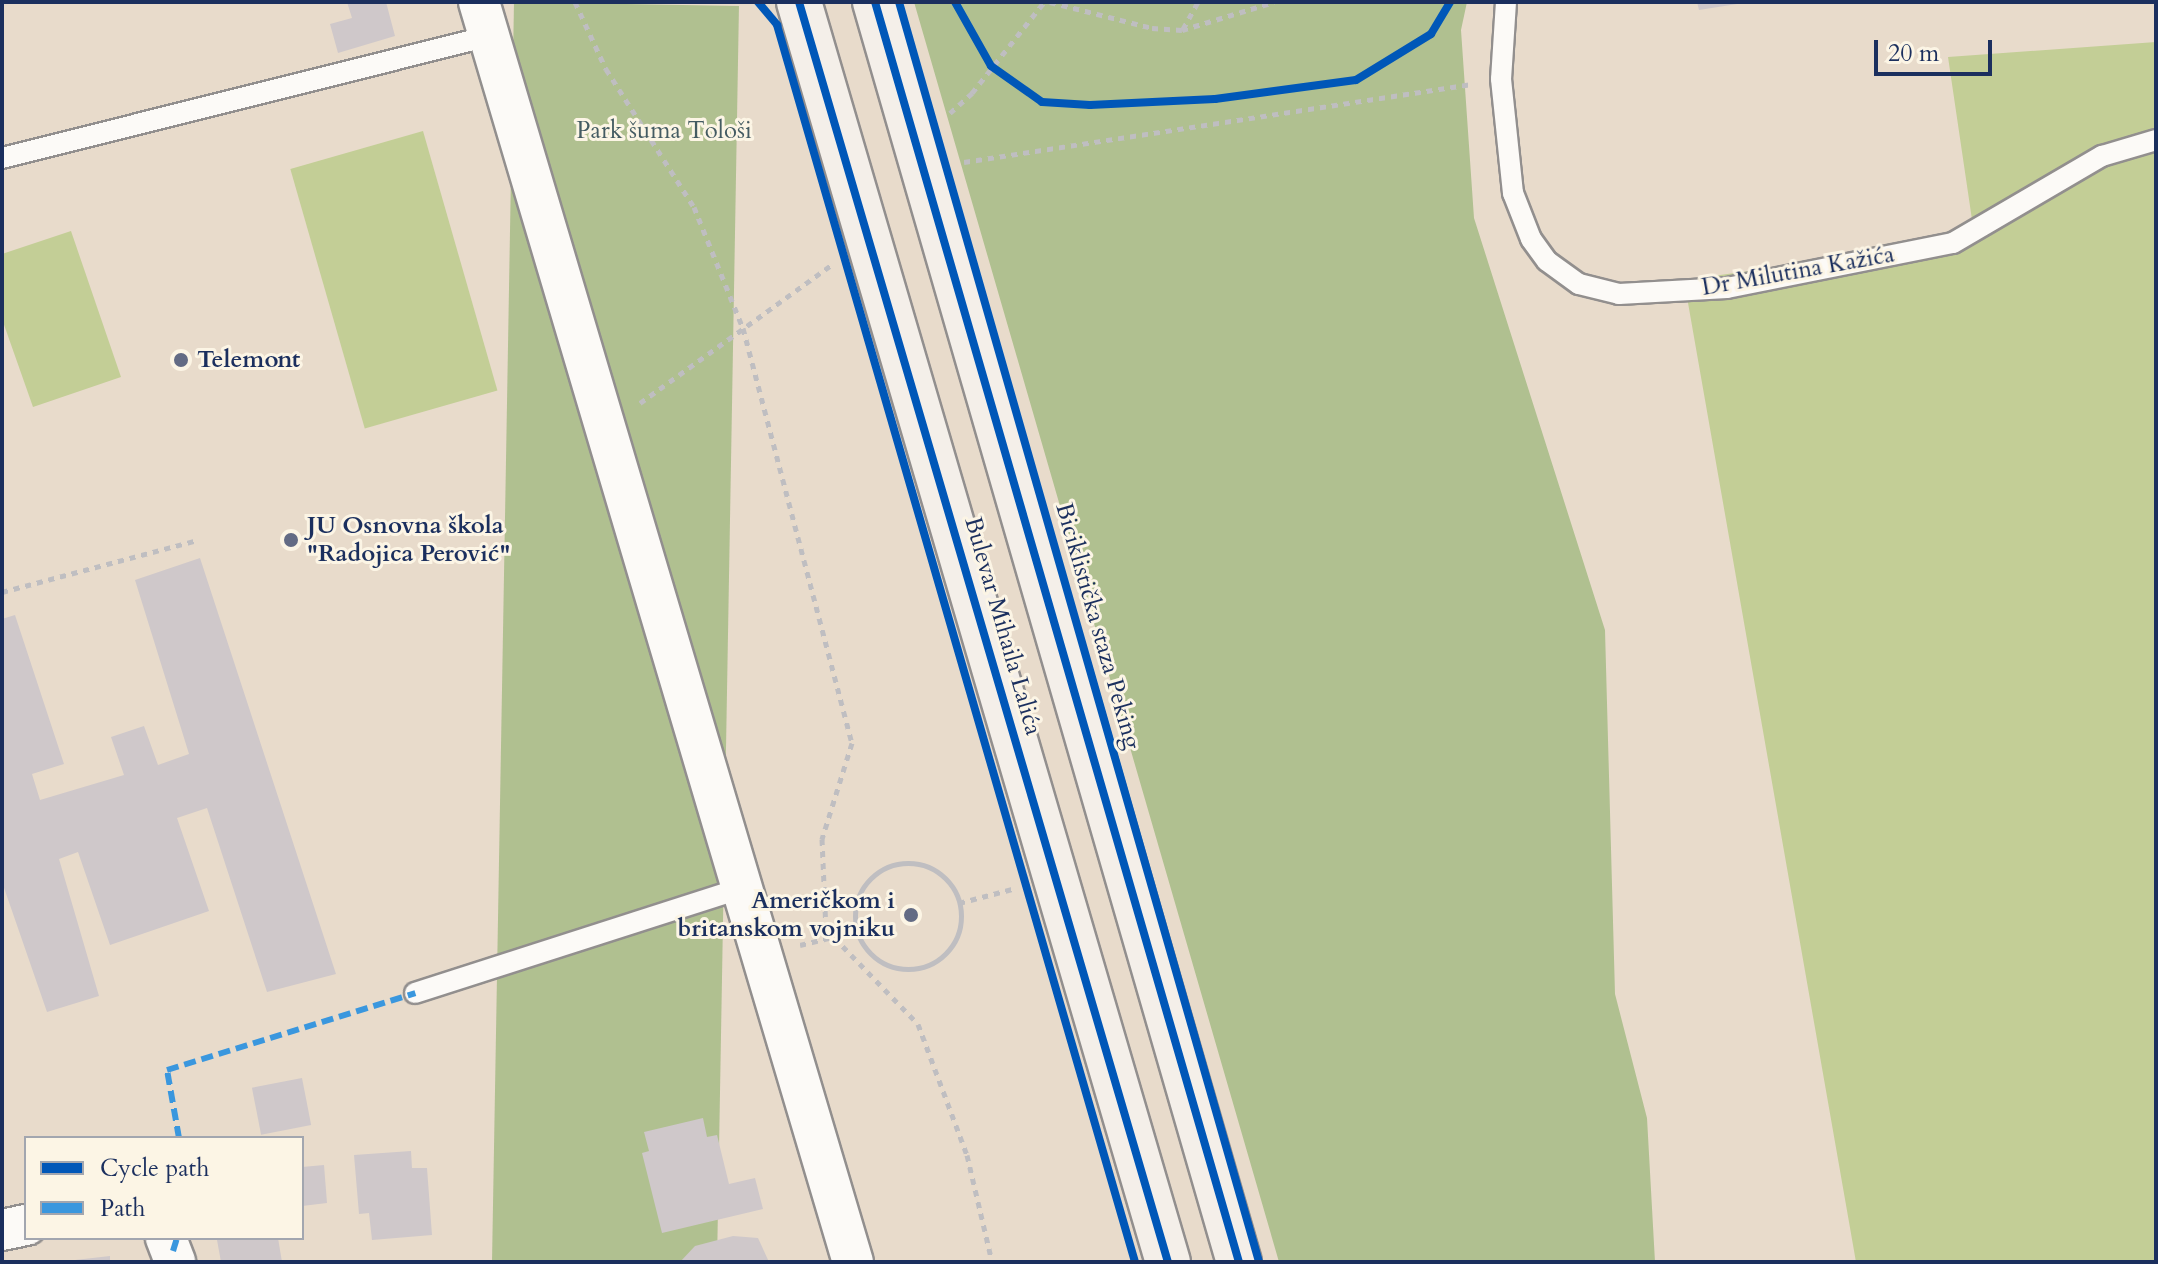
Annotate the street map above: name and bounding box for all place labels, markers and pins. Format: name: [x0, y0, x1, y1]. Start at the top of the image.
place label: Telemont: [197, 346, 300, 374]
marker: Telemont: [172, 351, 190, 369]
place label: JU Osnovna škola "Radojica Perović": [307, 512, 510, 568]
marker: JU Osnovna škola "Radojica Perović": [282, 531, 300, 549]
place label: Američkom i britanskom vojniku: [677, 887, 895, 943]
marker: Američkom i britanskom vojniku: [902, 906, 920, 924]

